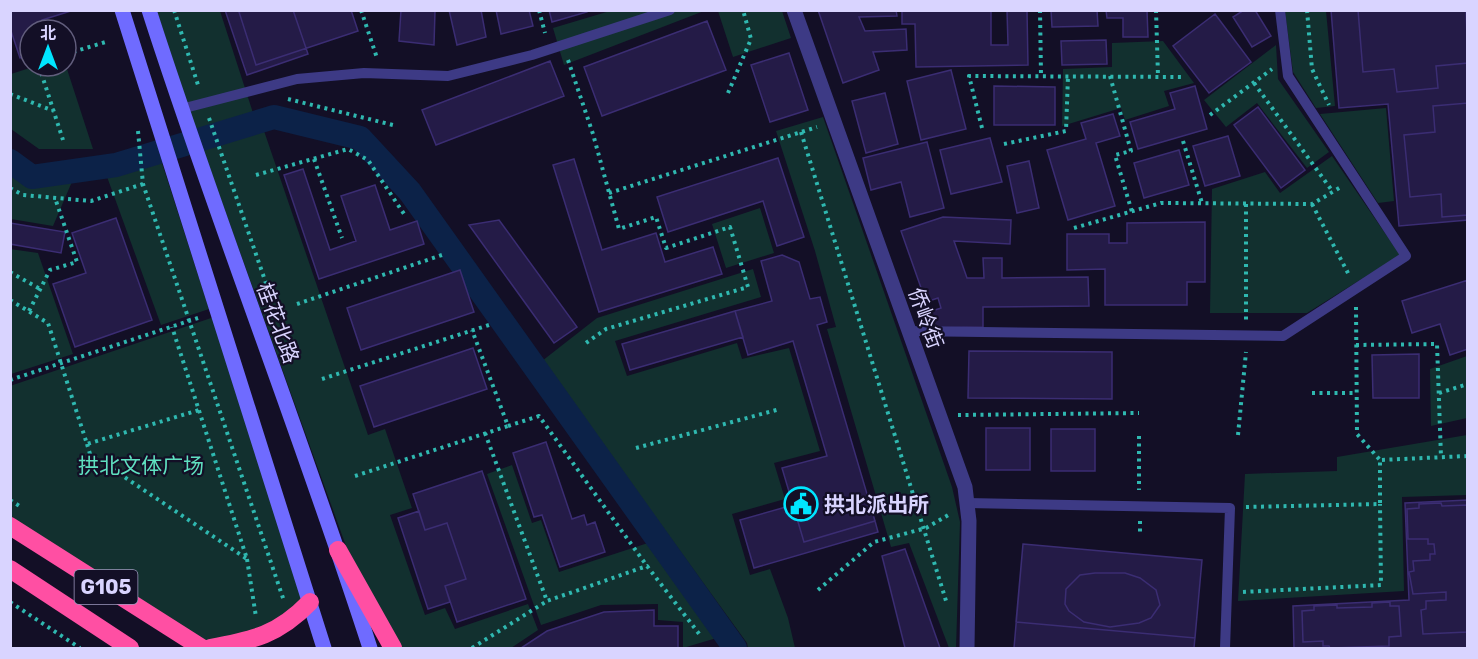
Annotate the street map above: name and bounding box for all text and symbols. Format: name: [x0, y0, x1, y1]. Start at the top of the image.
north arrow: [18, 18, 78, 78]
text: 北: [40, 24, 56, 43]
street label: 桂花北路: [252, 279, 304, 367]
street label: 侨岭街: [903, 284, 949, 352]
park label: 拱北文体广场: [78, 453, 204, 478]
public building icon: 拱北派出所: [783, 486, 819, 522]
place label: 拱北派出所: [824, 492, 929, 517]
road number: G105: [74, 570, 138, 604]

